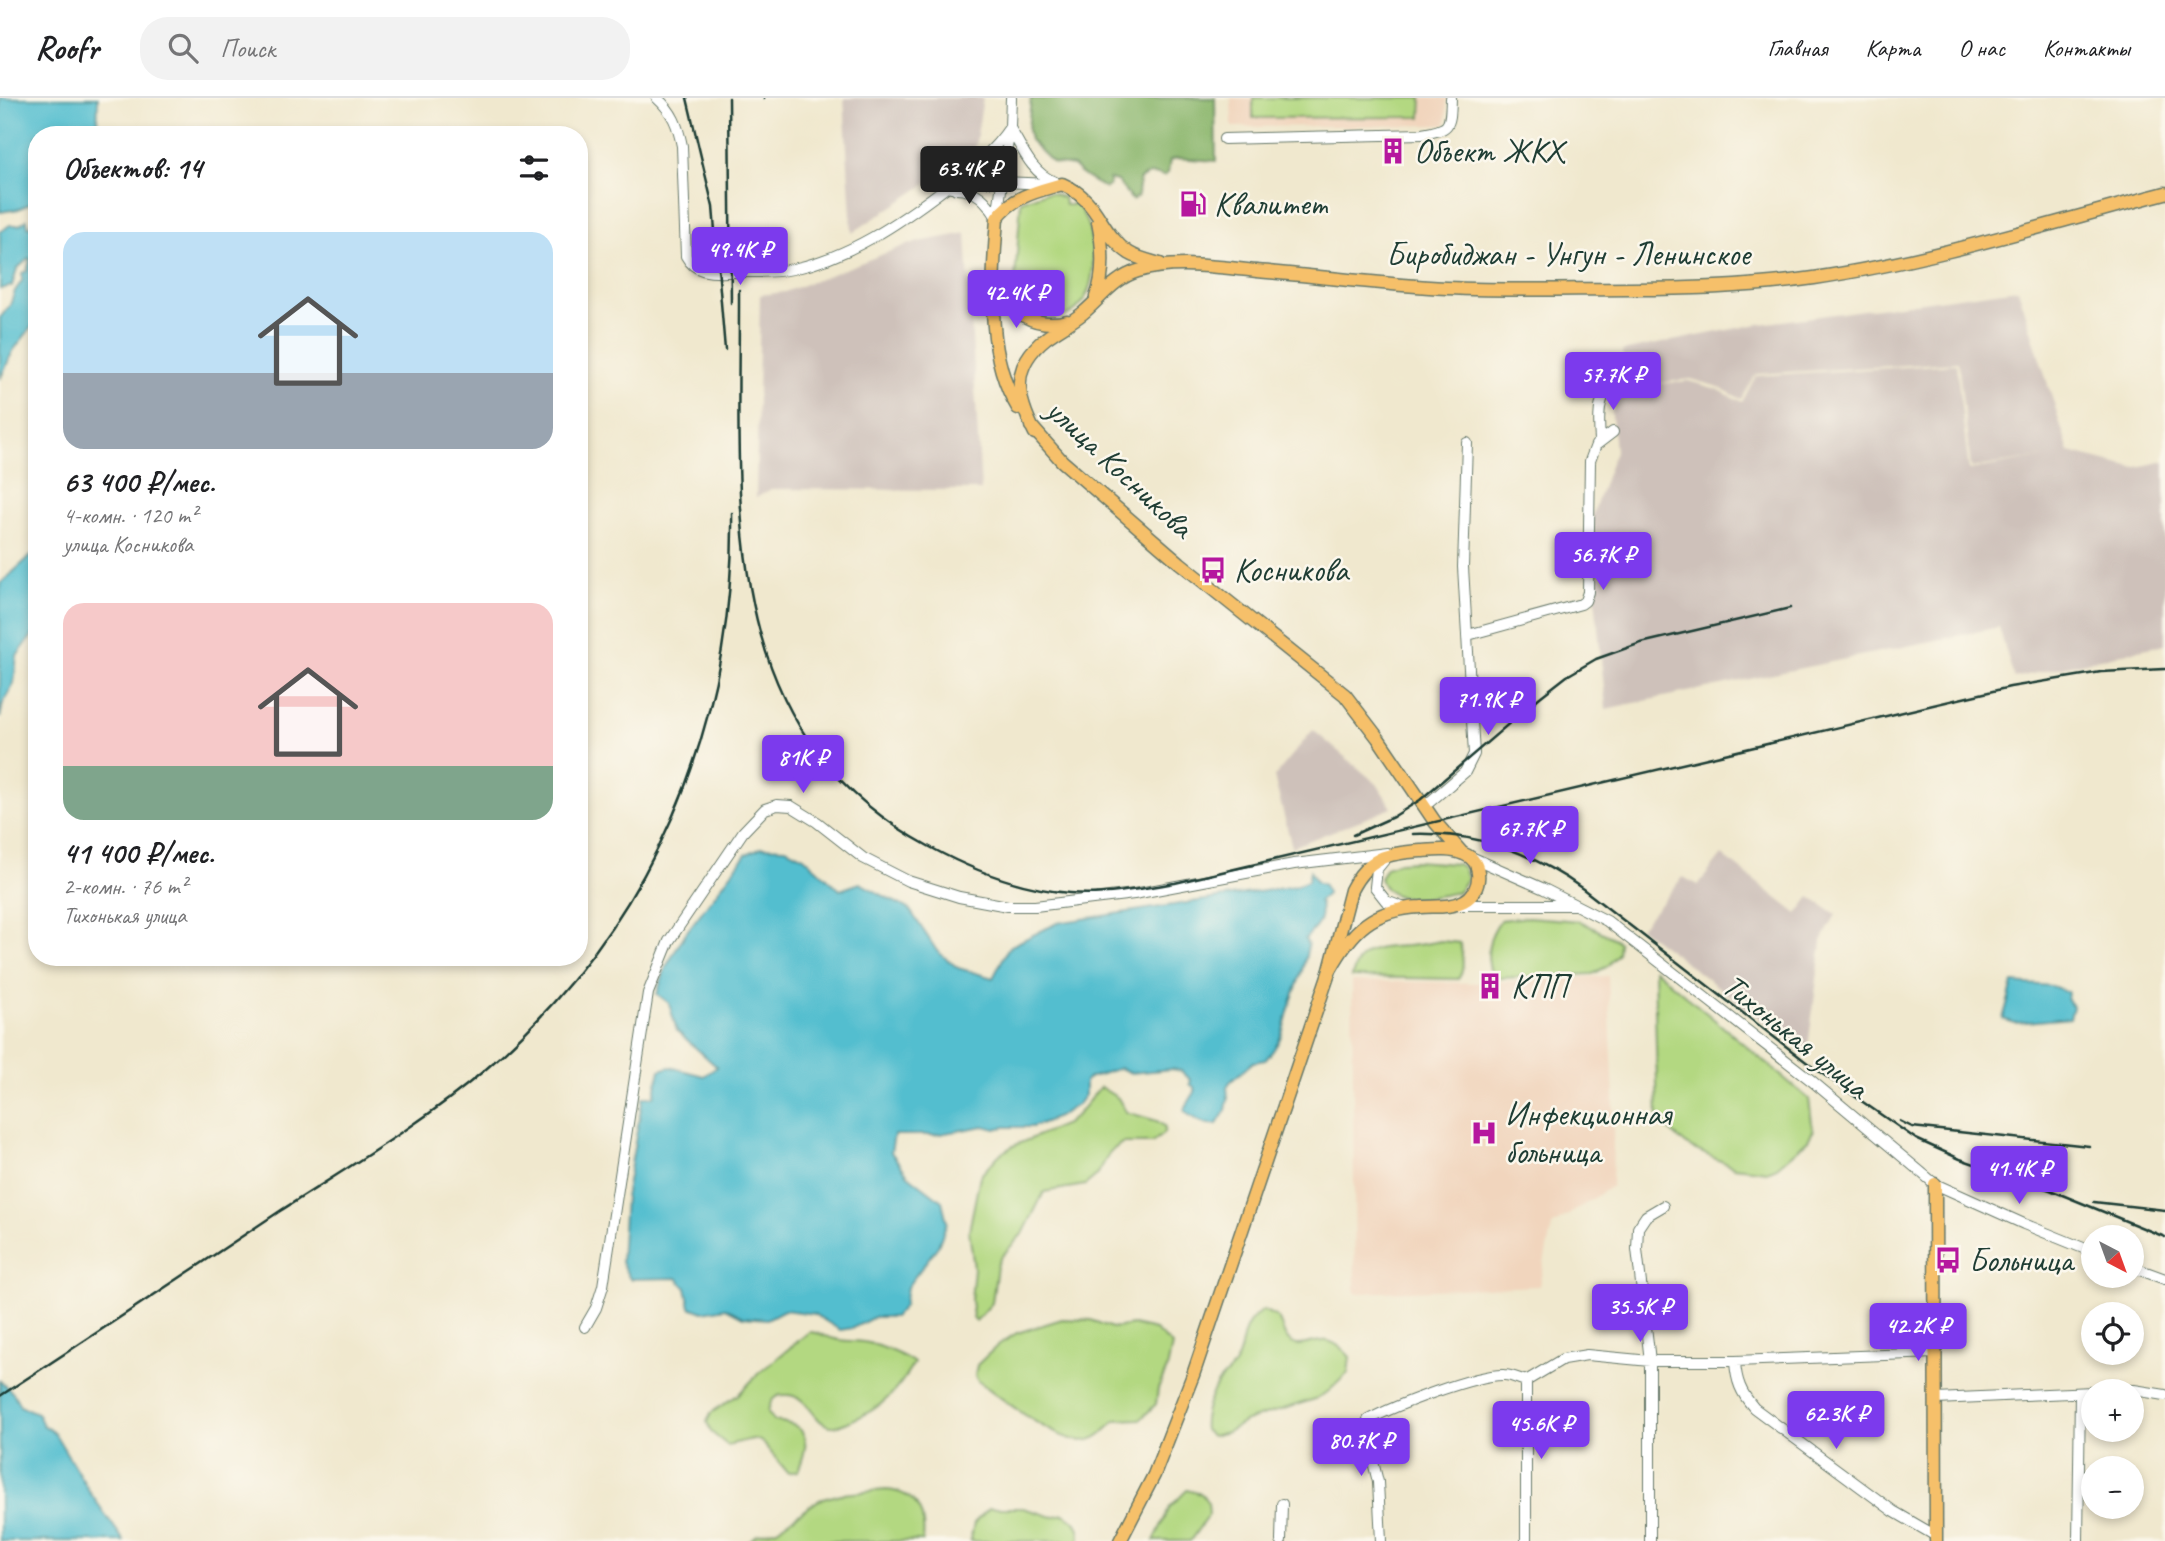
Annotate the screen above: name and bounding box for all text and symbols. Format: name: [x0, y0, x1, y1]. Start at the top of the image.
search box: [140, 17, 630, 80]
text: Roofr: [35, 27, 98, 69]
icon: search: [164, 29, 202, 67]
text: Поиск: [220, 32, 275, 65]
text: Главная: [1767, 33, 1828, 63]
text: Карта: [1866, 33, 1920, 63]
text: О нас: [1958, 33, 2005, 63]
text: Контакты: [2043, 33, 2130, 63]
place label: Объект ЖКХ: [1414, 130, 1568, 172]
building icon: Объект ЖКХ: [1378, 136, 1408, 166]
pin: 63.4K ₽: [904, 146, 1034, 206]
text: Объектов: 14: [63, 149, 202, 187]
icon: filters: [515, 149, 553, 187]
text: 63.4K ₽: [936, 154, 1002, 183]
place label: Квалитет: [1214, 183, 1328, 225]
fuel station icon: Квалитет: [1178, 189, 1208, 219]
pin: 49.4K ₽: [675, 228, 805, 287]
street label: Биробиджан - Унгун - Ленинское: [1386, 233, 1752, 275]
text: 49.4K ₽: [708, 235, 772, 264]
pin: 42.4K ₽: [951, 271, 1081, 330]
icon: home: [245, 278, 371, 404]
text: 42.4K ₽: [984, 278, 1048, 307]
pin: 57.7K ₽: [1548, 352, 1678, 412]
text: 57.7K ₽: [1581, 360, 1645, 389]
street label: улица Косникова: [1036, 388, 1204, 549]
text: 63 400 ₽/мес.: [63, 463, 215, 501]
text: 4-комн. · 120 m²: [63, 501, 197, 530]
text: улица Косникова: [63, 530, 193, 559]
pin: 56.7K ₽: [1538, 532, 1668, 592]
text: 56.7K ₽: [1571, 540, 1635, 569]
place label: Косникова: [1234, 549, 1351, 591]
bus stop icon: Косникова: [1198, 555, 1228, 585]
icon: home: [245, 649, 371, 775]
pin: 71.9K ₽: [1423, 678, 1553, 737]
text: 71.9K ₽: [1456, 685, 1520, 714]
pin: 81K ₽: [754, 736, 852, 795]
text: 81K ₽: [778, 743, 828, 772]
pin: 67.7K ₽: [1465, 806, 1595, 866]
text: 67.7K ₽: [1497, 814, 1563, 843]
text: 41 400 ₽/мес.: [63, 834, 214, 872]
text: 2-комн. · 76 m²: [63, 872, 187, 901]
text: Тихонькая улица: [63, 901, 186, 930]
street label: Тихонькая улица: [1714, 964, 1880, 1110]
place label: КПП: [1511, 965, 1573, 1007]
building icon: КПП: [1475, 971, 1505, 1001]
place label: Инфекционная больница: [1505, 1093, 1674, 1173]
hospital icon: Инфекционная больница: [1469, 1118, 1499, 1148]
pin: 41.4K ₽: [1954, 1146, 2084, 1206]
text: 41.4K ₽: [1987, 1154, 2051, 1183]
north arrow: [2081, 1225, 2144, 1288]
map controls: [2081, 1225, 2144, 1519]
place label: Больница: [1969, 1239, 2075, 1281]
bus stop icon: Больница: [1933, 1245, 1963, 1275]
pin: 35.5K ₽: [1575, 1284, 1705, 1344]
text: 35.5K ₽: [1608, 1292, 1672, 1321]
button: locate: [2081, 1302, 2144, 1365]
pin: 42.2K ₽: [1853, 1304, 1983, 1363]
text: 42.2K ₽: [1886, 1311, 1950, 1340]
button: +: [2081, 1379, 2144, 1442]
pin: 62.3K ₽: [1771, 1392, 1901, 1451]
text: 62.3K ₽: [1803, 1399, 1869, 1428]
pin: 45.6K ₽: [1476, 1402, 1606, 1461]
text: 45.6K ₽: [1509, 1409, 1573, 1438]
pin: 80.7K ₽: [1296, 1418, 1426, 1478]
text: 80.7K ₽: [1329, 1426, 1393, 1455]
button: −: [2081, 1456, 2144, 1519]

